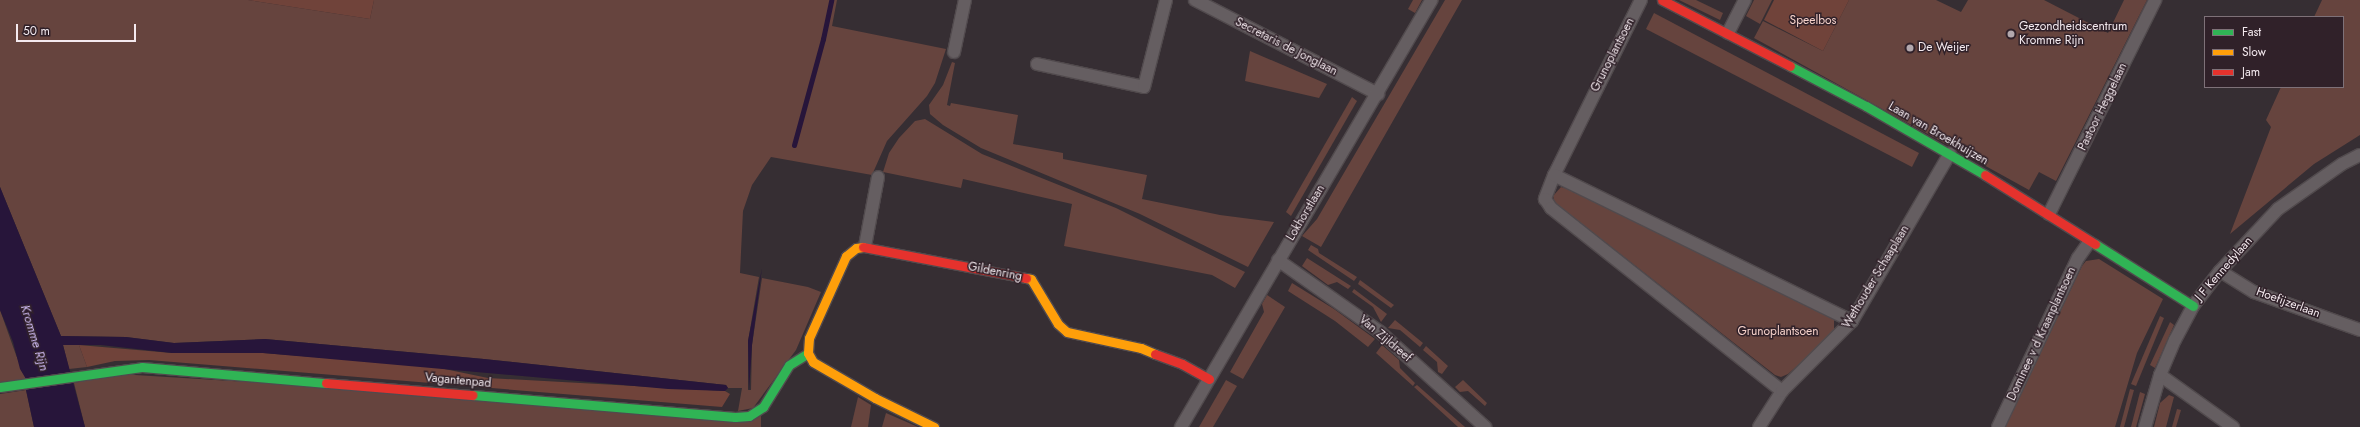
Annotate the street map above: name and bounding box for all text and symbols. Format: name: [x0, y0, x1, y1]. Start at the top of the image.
park label: Speelbos: [1790, 14, 1836, 28]
street label: Secretaris de Jonglaan: [1233, 15, 1339, 79]
scale bar: [18, 16, 138, 42]
street label: Grunoplantsoen: [1588, 16, 1638, 94]
legend: [2204, 16, 2344, 88]
place label: Gezondheidscentrum Kromme Rijn: [2019, 20, 2127, 48]
text: 50 m: [23, 22, 50, 40]
text: Fast: [2242, 23, 2261, 41]
marker: Gezondheidscentrum Kromme Rijn: [2006, 29, 2016, 39]
place label: De Weijer: [1918, 41, 1969, 55]
marker: De Weijer: [1905, 43, 1915, 53]
text: Slow: [2242, 43, 2266, 61]
street label: Pastoor Heggelaan: [2076, 61, 2130, 153]
text: Jam: [2242, 63, 2260, 81]
street label: Laan van Broekhuijzen: [1885, 100, 1991, 168]
street label: Lokhorstlaan: [1284, 182, 1328, 244]
street label: Wethouder Schaaplaan: [1840, 223, 1912, 331]
street label: J F Kennedylaan: [2192, 234, 2256, 304]
street label: Gildenring: [967, 260, 1023, 284]
street label: Dominee v d Kraanplantsoen: [2005, 265, 2079, 403]
street label: Hoefijzerlaan: [2254, 285, 2322, 321]
water label: Kromme Rijn: [17, 303, 51, 373]
street label: Van Zijldreef: [1356, 313, 1414, 365]
park label: Grunoplantsoen: [1738, 325, 1818, 339]
street label: Vagantenpad: [424, 371, 492, 391]

